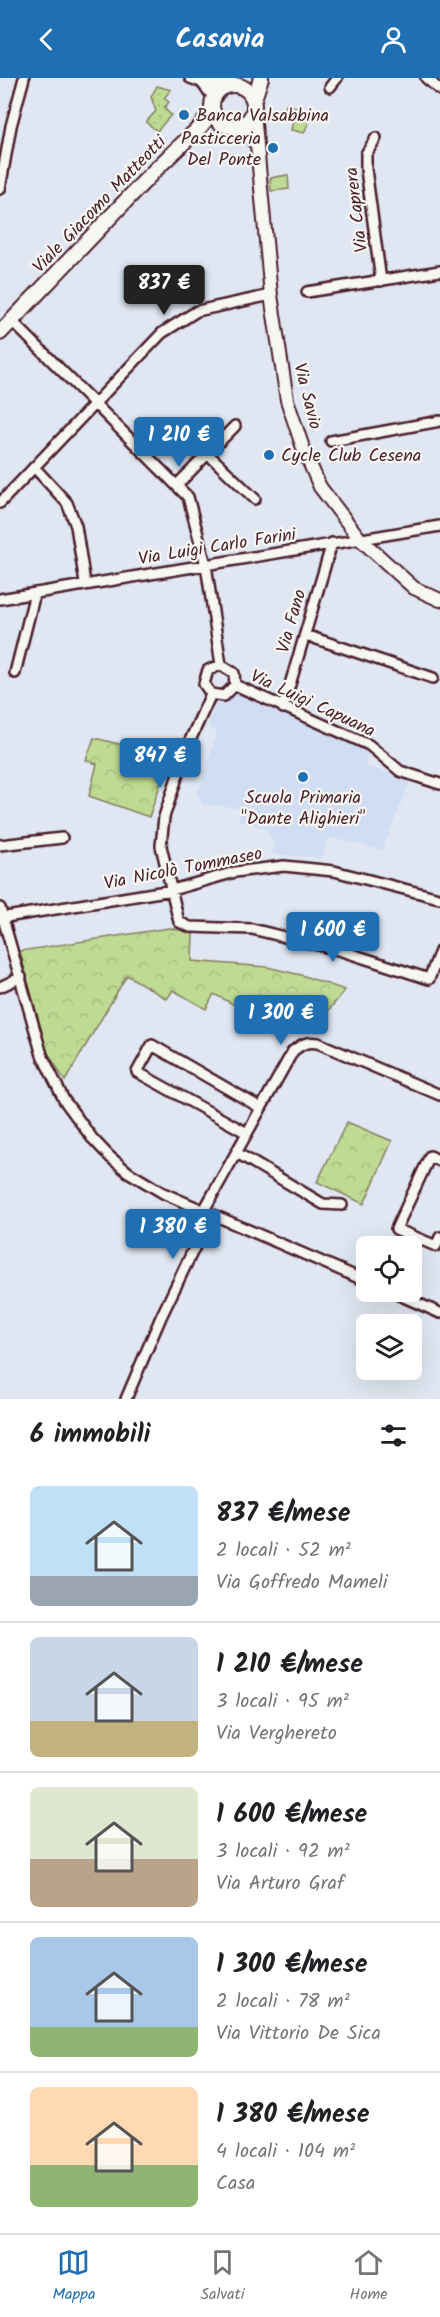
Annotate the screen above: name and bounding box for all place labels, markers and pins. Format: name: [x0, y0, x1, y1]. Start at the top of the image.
place label: Banca Valsabbina: [196, 102, 329, 131]
marker: Banca Valsabbina: [177, 108, 191, 122]
place label: Pasticceria Del Ponte: [181, 125, 261, 175]
marker: Pasticceria Del Ponte: [266, 141, 280, 155]
pin: 837 €: [122, 265, 206, 316]
pin: 1 210 €: [124, 417, 234, 468]
place label: Cycle Club Cesena: [281, 442, 421, 471]
marker: Cycle Club Cesena: [262, 448, 276, 462]
pin: 847 €: [118, 738, 202, 789]
marker: Scuola Primaria "Dante Alighieri": [296, 770, 310, 784]
place label: Scuola Primaria "Dante Alighieri": [241, 784, 365, 834]
pin: 1 600 €: [278, 912, 388, 963]
pin: 1 300 €: [226, 995, 336, 1046]
pin: 1 380 €: [118, 1209, 228, 1260]

